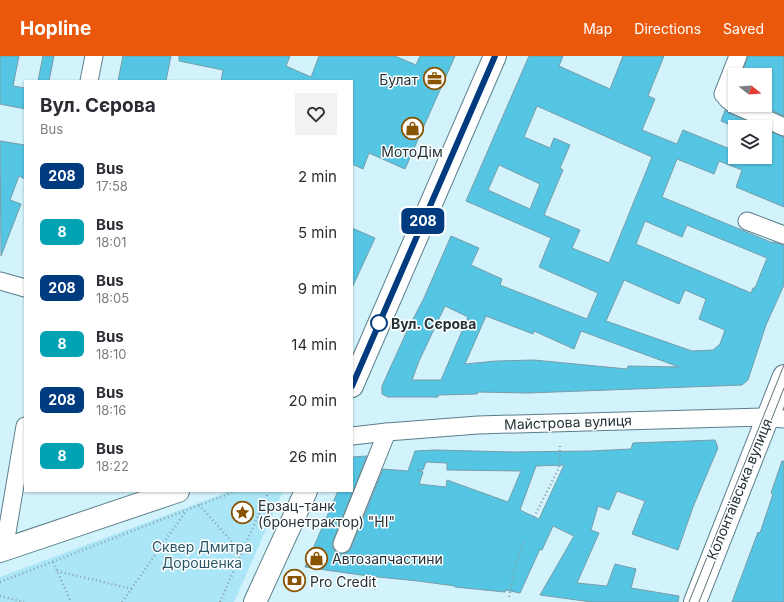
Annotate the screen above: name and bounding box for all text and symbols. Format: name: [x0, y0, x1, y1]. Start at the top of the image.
text: Hopline: [20, 17, 91, 40]
text: Map: [583, 20, 612, 37]
text: Directions: [634, 20, 701, 37]
text: Saved: [723, 20, 764, 37]
office icon: Булат: [421, 66, 447, 92]
north arrow: [728, 68, 772, 112]
map controls: [728, 68, 772, 164]
place label: Булат: [379, 71, 418, 88]
button: heart: [295, 93, 337, 135]
text: Вул. Сєрова: [40, 94, 156, 117]
shop icon: МотоДім: [399, 116, 425, 142]
button: layers: [728, 120, 772, 164]
text: Bus: [40, 121, 63, 137]
place label: МотоДім: [381, 143, 443, 160]
text: Bus: [96, 159, 124, 178]
text: 208: [48, 167, 76, 184]
text: 2 min: [298, 167, 337, 186]
text: 17:58: [96, 178, 128, 194]
line badge: 208: [400, 208, 446, 234]
text: 208: [409, 212, 437, 229]
text: Bus: [96, 215, 124, 234]
text: 8: [57, 223, 67, 240]
text: 5 min: [298, 223, 337, 242]
text: 18:01: [96, 234, 127, 250]
text: Bus: [96, 271, 124, 290]
text: 208: [48, 279, 76, 296]
text: 9 min: [298, 279, 337, 298]
text: 18:05: [96, 290, 129, 306]
marker: Вул. Сєрова: [370, 314, 388, 332]
place label: Вул. Сєрова: [391, 315, 476, 332]
text: Bus: [96, 327, 124, 346]
text: 8: [57, 335, 67, 352]
text: 14 min: [291, 335, 337, 354]
text: 18:10: [96, 346, 127, 362]
text: Bus: [96, 383, 124, 402]
text: 208: [48, 391, 76, 408]
text: 20 min: [289, 391, 337, 410]
text: 18:16: [96, 402, 126, 418]
street label: Майстрова вулиця: [504, 411, 632, 433]
street label: Колонтаївська вулиця: [703, 416, 775, 562]
text: Bus: [96, 439, 124, 458]
text: 8: [57, 447, 67, 464]
text: 26 min: [289, 447, 337, 466]
text: 18:22: [96, 458, 129, 474]
place label: Ерзац-танк (бронетрактор) "НІ": [258, 497, 395, 530]
place icon: Ерзац-танк (бронетрактор) "НІ": [229, 500, 255, 526]
park label: Сквер Дмитра Дорошенка: [152, 538, 252, 571]
shop icon: Автозапчастини: [304, 545, 330, 571]
place label: Автозапчастини: [332, 550, 443, 567]
bank icon: Pro Credit: [281, 568, 307, 594]
place label: Pro Credit: [310, 573, 377, 590]

